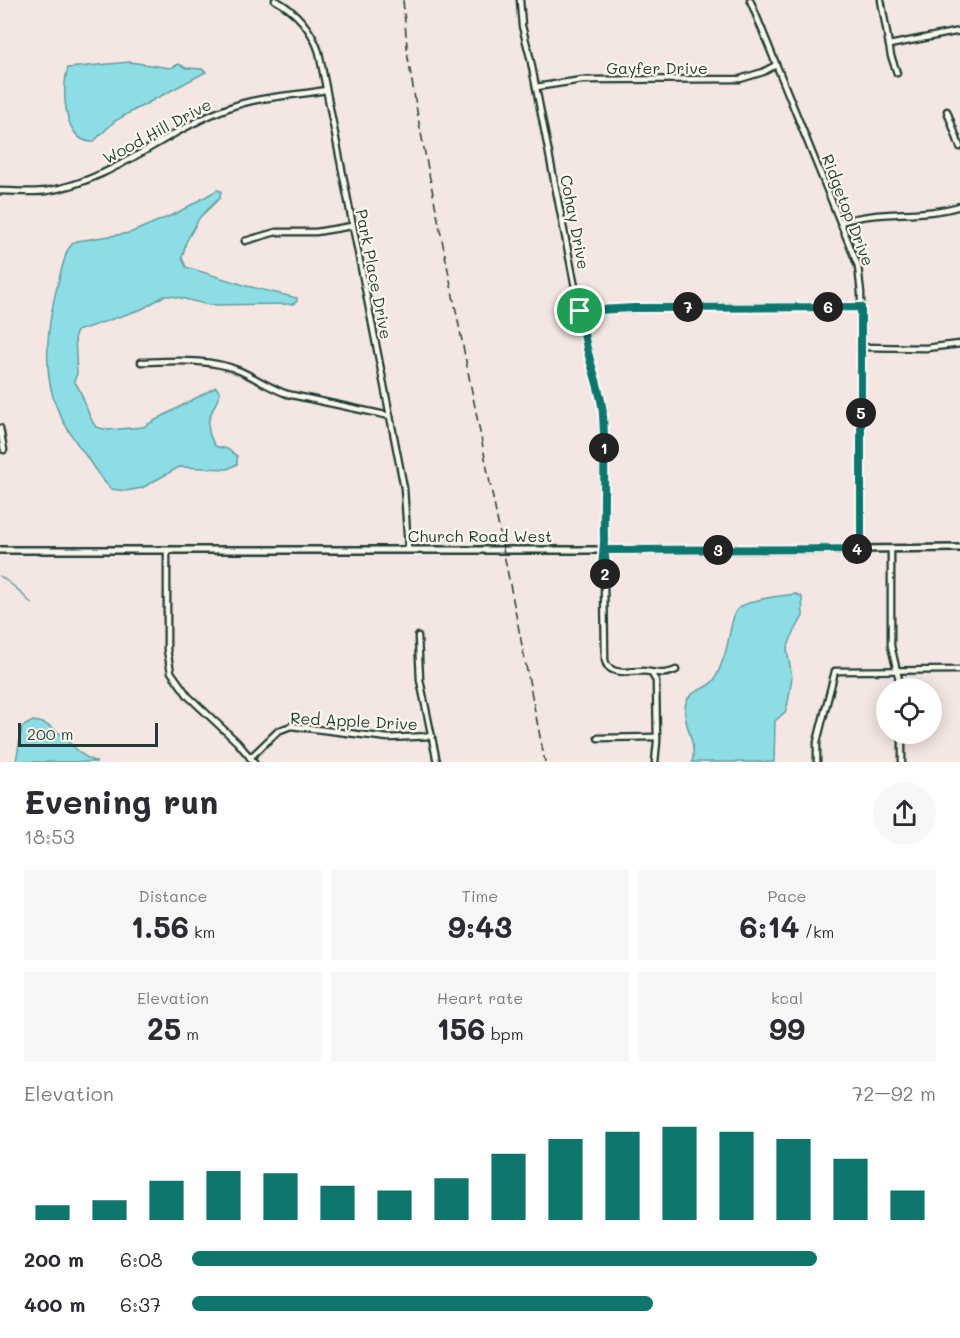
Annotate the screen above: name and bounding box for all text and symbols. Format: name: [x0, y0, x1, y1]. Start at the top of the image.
street label: Gayfer Drive: [606, 57, 708, 78]
street label: Wood Hill Drive: [99, 93, 215, 168]
street label: Ridgetop Drive: [817, 151, 879, 269]
street label: Cohay Drive: [556, 173, 595, 271]
street label: Park Place Drive: [352, 207, 397, 341]
pin: [554, 285, 605, 336]
pin: 7: [673, 292, 703, 322]
pin: 6: [813, 292, 843, 322]
icon: arrive: [563, 294, 596, 327]
text: 7: [684, 296, 692, 317]
text: 6: [823, 296, 833, 317]
pin: 5: [846, 398, 876, 428]
text: 5: [856, 402, 866, 423]
pin: 1: [589, 433, 619, 463]
text: 1: [600, 437, 608, 458]
street label: Church Road West: [408, 525, 552, 546]
pin: 4: [842, 534, 872, 564]
pin: 3: [703, 535, 733, 565]
text: 4: [852, 538, 862, 559]
text: 3: [713, 539, 723, 560]
pin: 2: [590, 559, 620, 589]
text: 2: [601, 563, 609, 584]
map controls: [876, 678, 942, 744]
button: locate: [876, 678, 942, 744]
street label: Red Apple Drive: [290, 707, 418, 734]
scale bar: [18, 720, 158, 748]
text: 200 m: [27, 723, 74, 744]
text: Evening run: [24, 779, 218, 822]
button: share: [873, 782, 936, 845]
text: 18:53: [24, 823, 75, 849]
text: Distance: [139, 885, 207, 906]
text: Time: [462, 885, 498, 906]
text: Pace: [767, 885, 807, 906]
text: 1.56: [131, 906, 189, 946]
text: 9:43: [448, 906, 512, 946]
text: 6:14: [740, 906, 800, 946]
text: km: [189, 921, 215, 942]
text: /km: [800, 921, 834, 942]
text: Elevation: [137, 987, 209, 1008]
text: Heart rate: [437, 987, 523, 1008]
text: kcal: [771, 987, 803, 1008]
text: 25: [147, 1008, 181, 1048]
text: 156: [437, 1008, 486, 1048]
text: 99: [769, 1008, 805, 1048]
text: m: [181, 1023, 199, 1044]
text: bpm: [486, 1023, 523, 1044]
text: Elevation: [24, 1080, 114, 1106]
text: 72–92 m: [852, 1080, 936, 1106]
text: 200 m: [24, 1246, 84, 1272]
text: 6:08: [120, 1246, 163, 1272]
text: 400 m: [24, 1291, 85, 1317]
text: 6:37: [120, 1291, 161, 1317]

